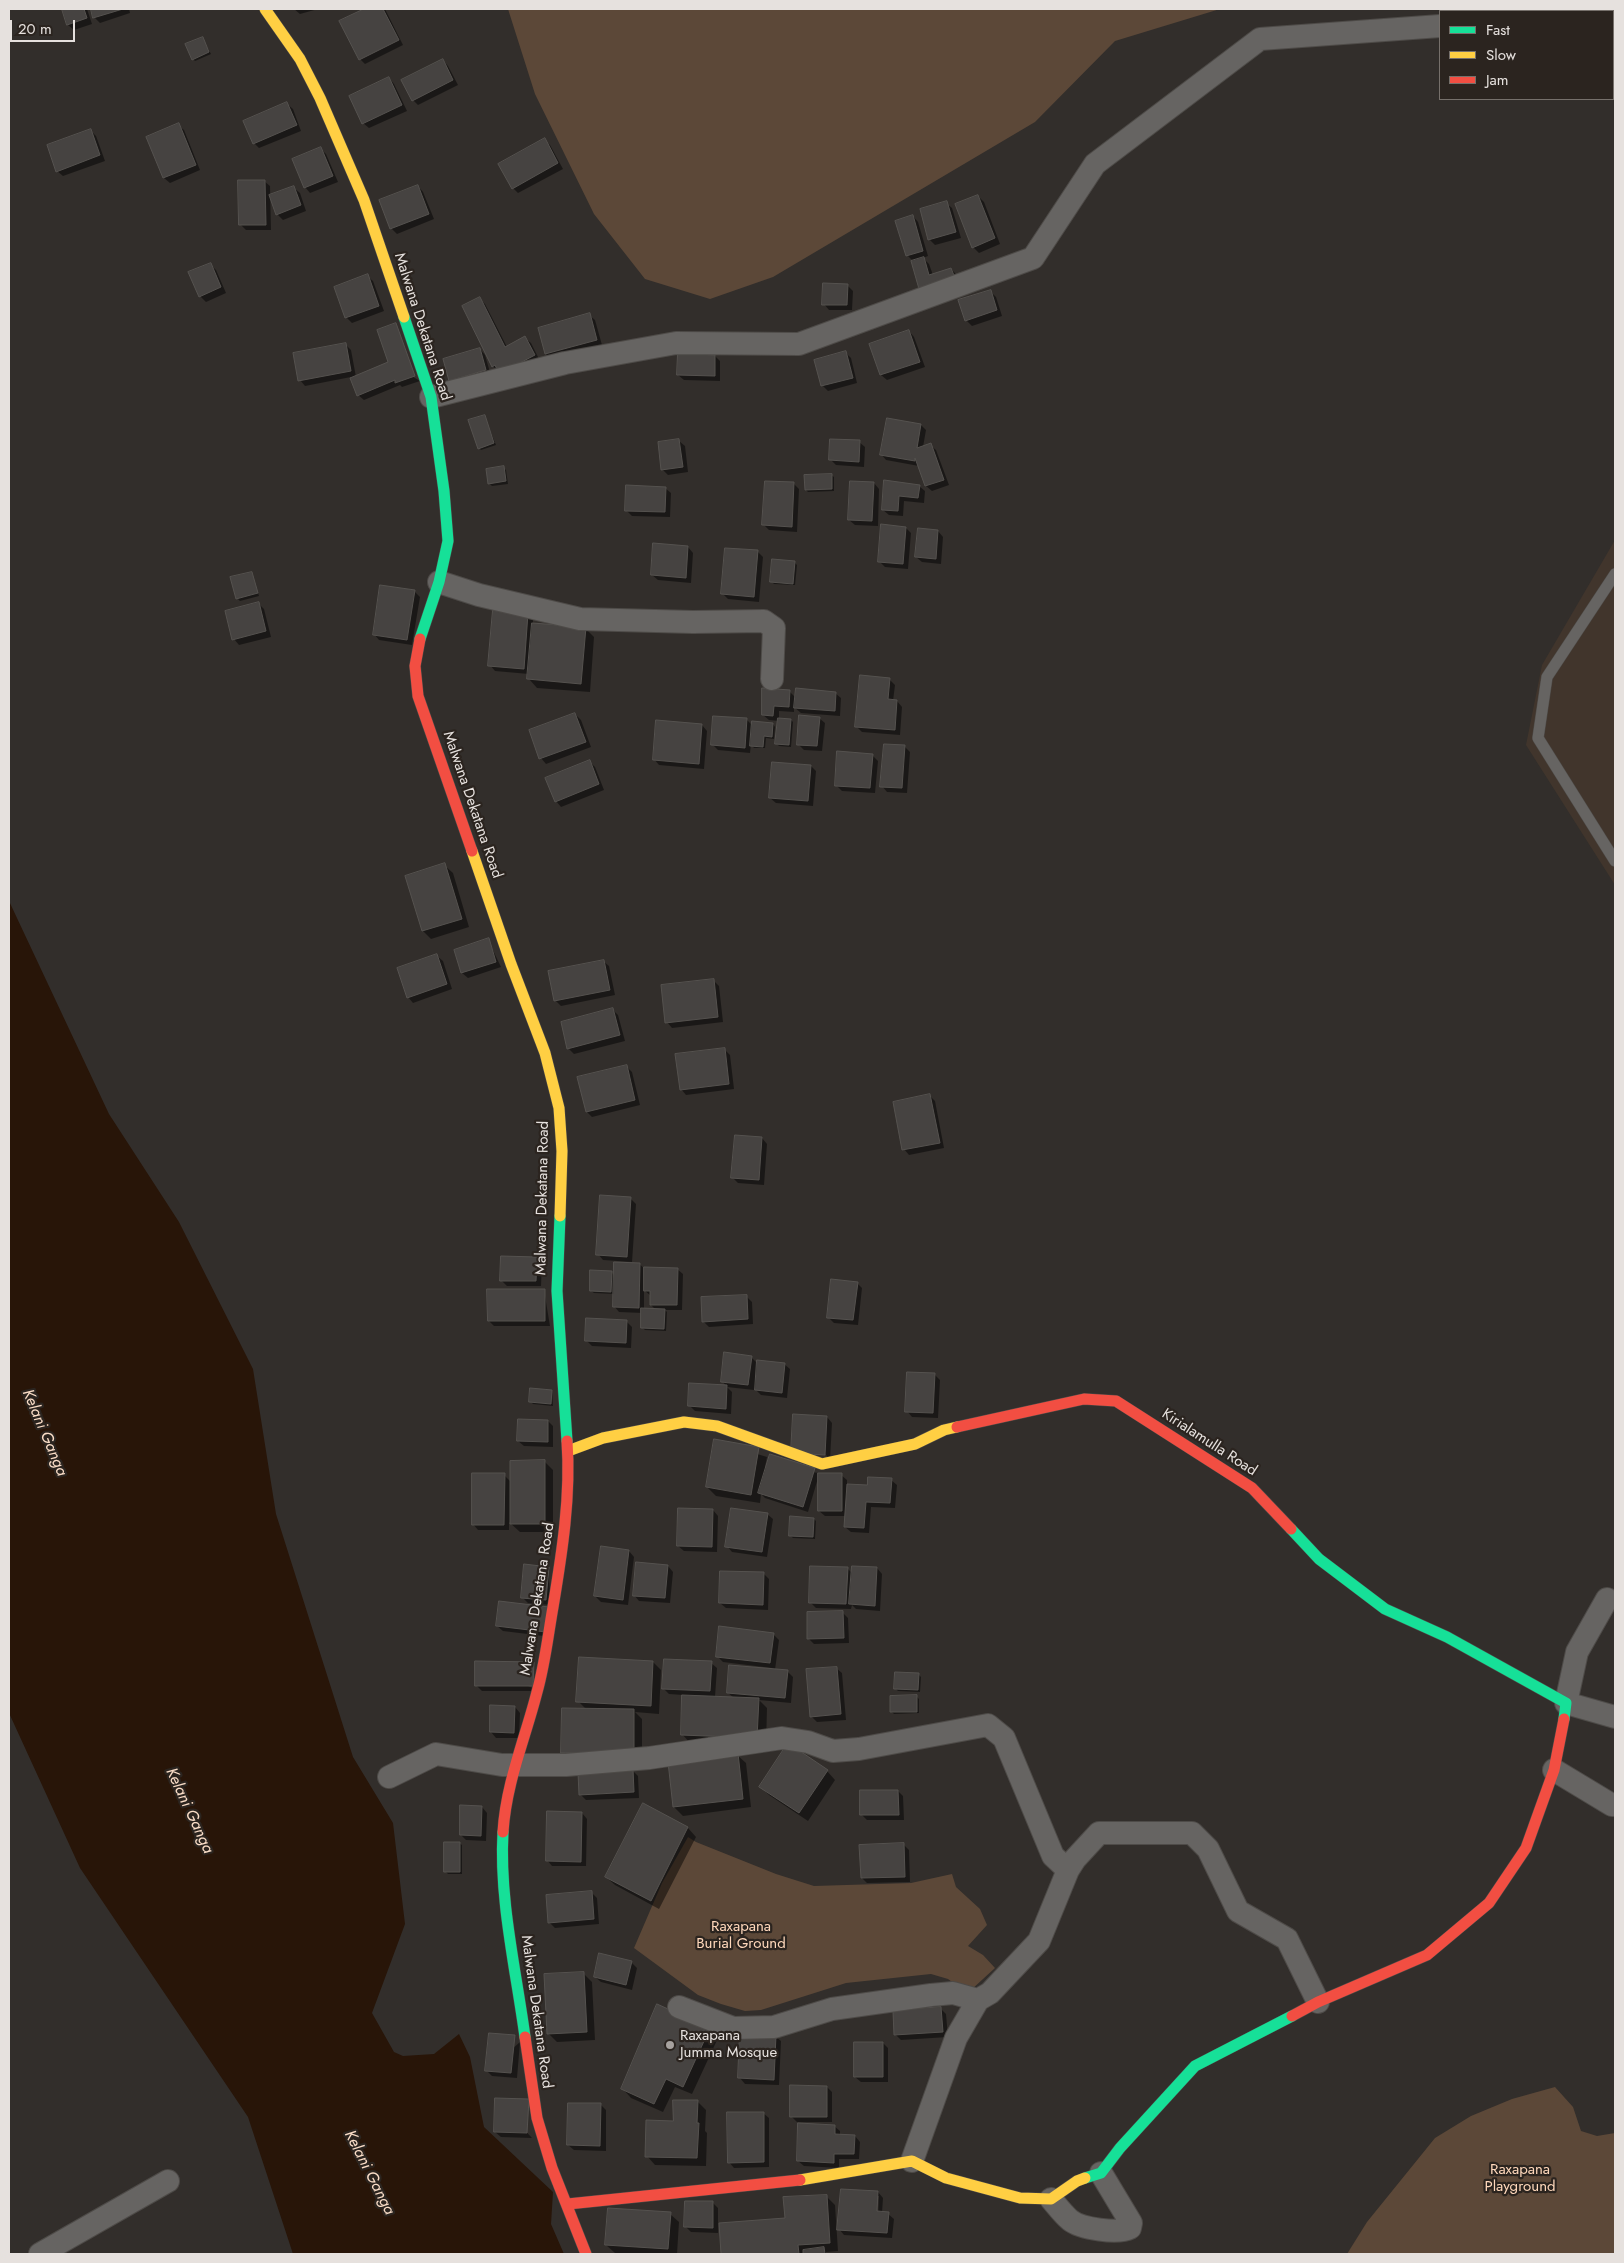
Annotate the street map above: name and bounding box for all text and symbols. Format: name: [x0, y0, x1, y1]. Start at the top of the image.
scale bar: [12, 10, 78, 42]
legend: [1439, 10, 1614, 100]
text: 20 m: [18, 18, 52, 40]
text: Fast: [1486, 19, 1510, 41]
text: Slow: [1486, 44, 1516, 66]
text: Jam: [1486, 69, 1509, 91]
street label: Malwana Dekatana Road: [390, 251, 454, 403]
street label: Malwana Dekatana Road: [438, 729, 506, 881]
street label: Malwana Dekatana Road: [533, 1121, 553, 1275]
water label: Kelani Ganga: [17, 1387, 71, 1479]
street label: Kirialamulla Road: [1158, 1406, 1260, 1480]
street label: Malwana Dekatana Road: [517, 1521, 559, 1677]
water label: Kelani Ganga: [161, 1765, 217, 1857]
park label: Raxapana Burial Ground: [696, 1918, 786, 1953]
street label: Malwana Dekatana Road: [516, 1934, 556, 2090]
place label: Raxapana Jumma Mosque: [680, 2027, 777, 2062]
marker: Raxapana Jumma Mosque: [664, 2039, 676, 2051]
water label: Kelani Ganga: [339, 2127, 399, 2219]
park label: Raxapana Playground: [1484, 2161, 1556, 2196]

